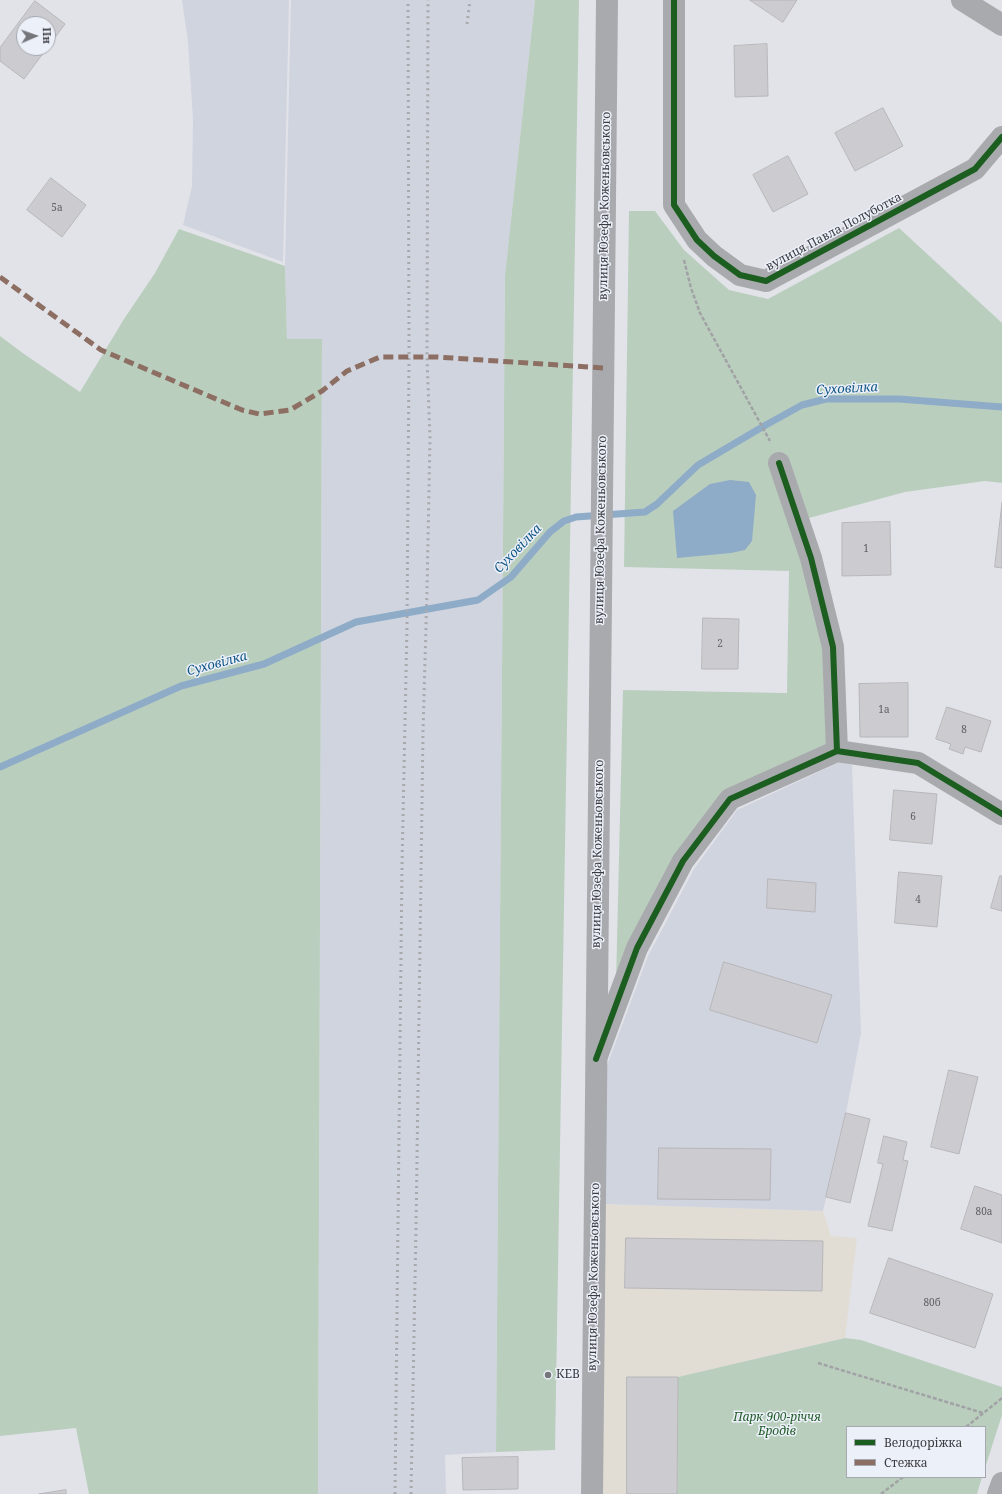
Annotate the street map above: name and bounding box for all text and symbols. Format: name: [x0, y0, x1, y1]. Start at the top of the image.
north arrow: [16, 16, 56, 56]
text: Пн: [40, 27, 55, 44]
street label: вулиця Юзефа Коженьовського: [596, 112, 614, 300]
street label: вулиця Павла Полуботка: [764, 190, 904, 274]
house number: 5а: [51, 202, 63, 214]
water label: Суховілка: [816, 380, 878, 398]
street label: вулиця Юзефа Коженьовського: [592, 436, 610, 624]
water label: Суховілка: [491, 521, 545, 577]
house number: 1: [863, 543, 869, 555]
house number: 2: [717, 638, 723, 650]
water label: Суховілка: [185, 648, 249, 680]
house number: 1а: [878, 704, 890, 716]
house number: 8: [961, 724, 967, 736]
street label: вулиця Юзефа Коженьовського: [589, 760, 607, 948]
house number: 6: [910, 811, 916, 823]
house number: 4: [915, 894, 921, 906]
street label: вулиця Юзефа Коженьовського: [585, 1183, 603, 1371]
house number: 80а: [976, 1206, 992, 1218]
house number: 80б: [923, 1297, 941, 1309]
place label: КЕВ: [556, 1368, 580, 1382]
marker: КЕВ: [543, 1370, 553, 1380]
park label: Парк 900-річчя Бродів: [733, 1411, 821, 1439]
legend: [846, 1426, 986, 1478]
text: Велодоріжка: [884, 1434, 962, 1451]
text: Стежка: [884, 1454, 928, 1471]

